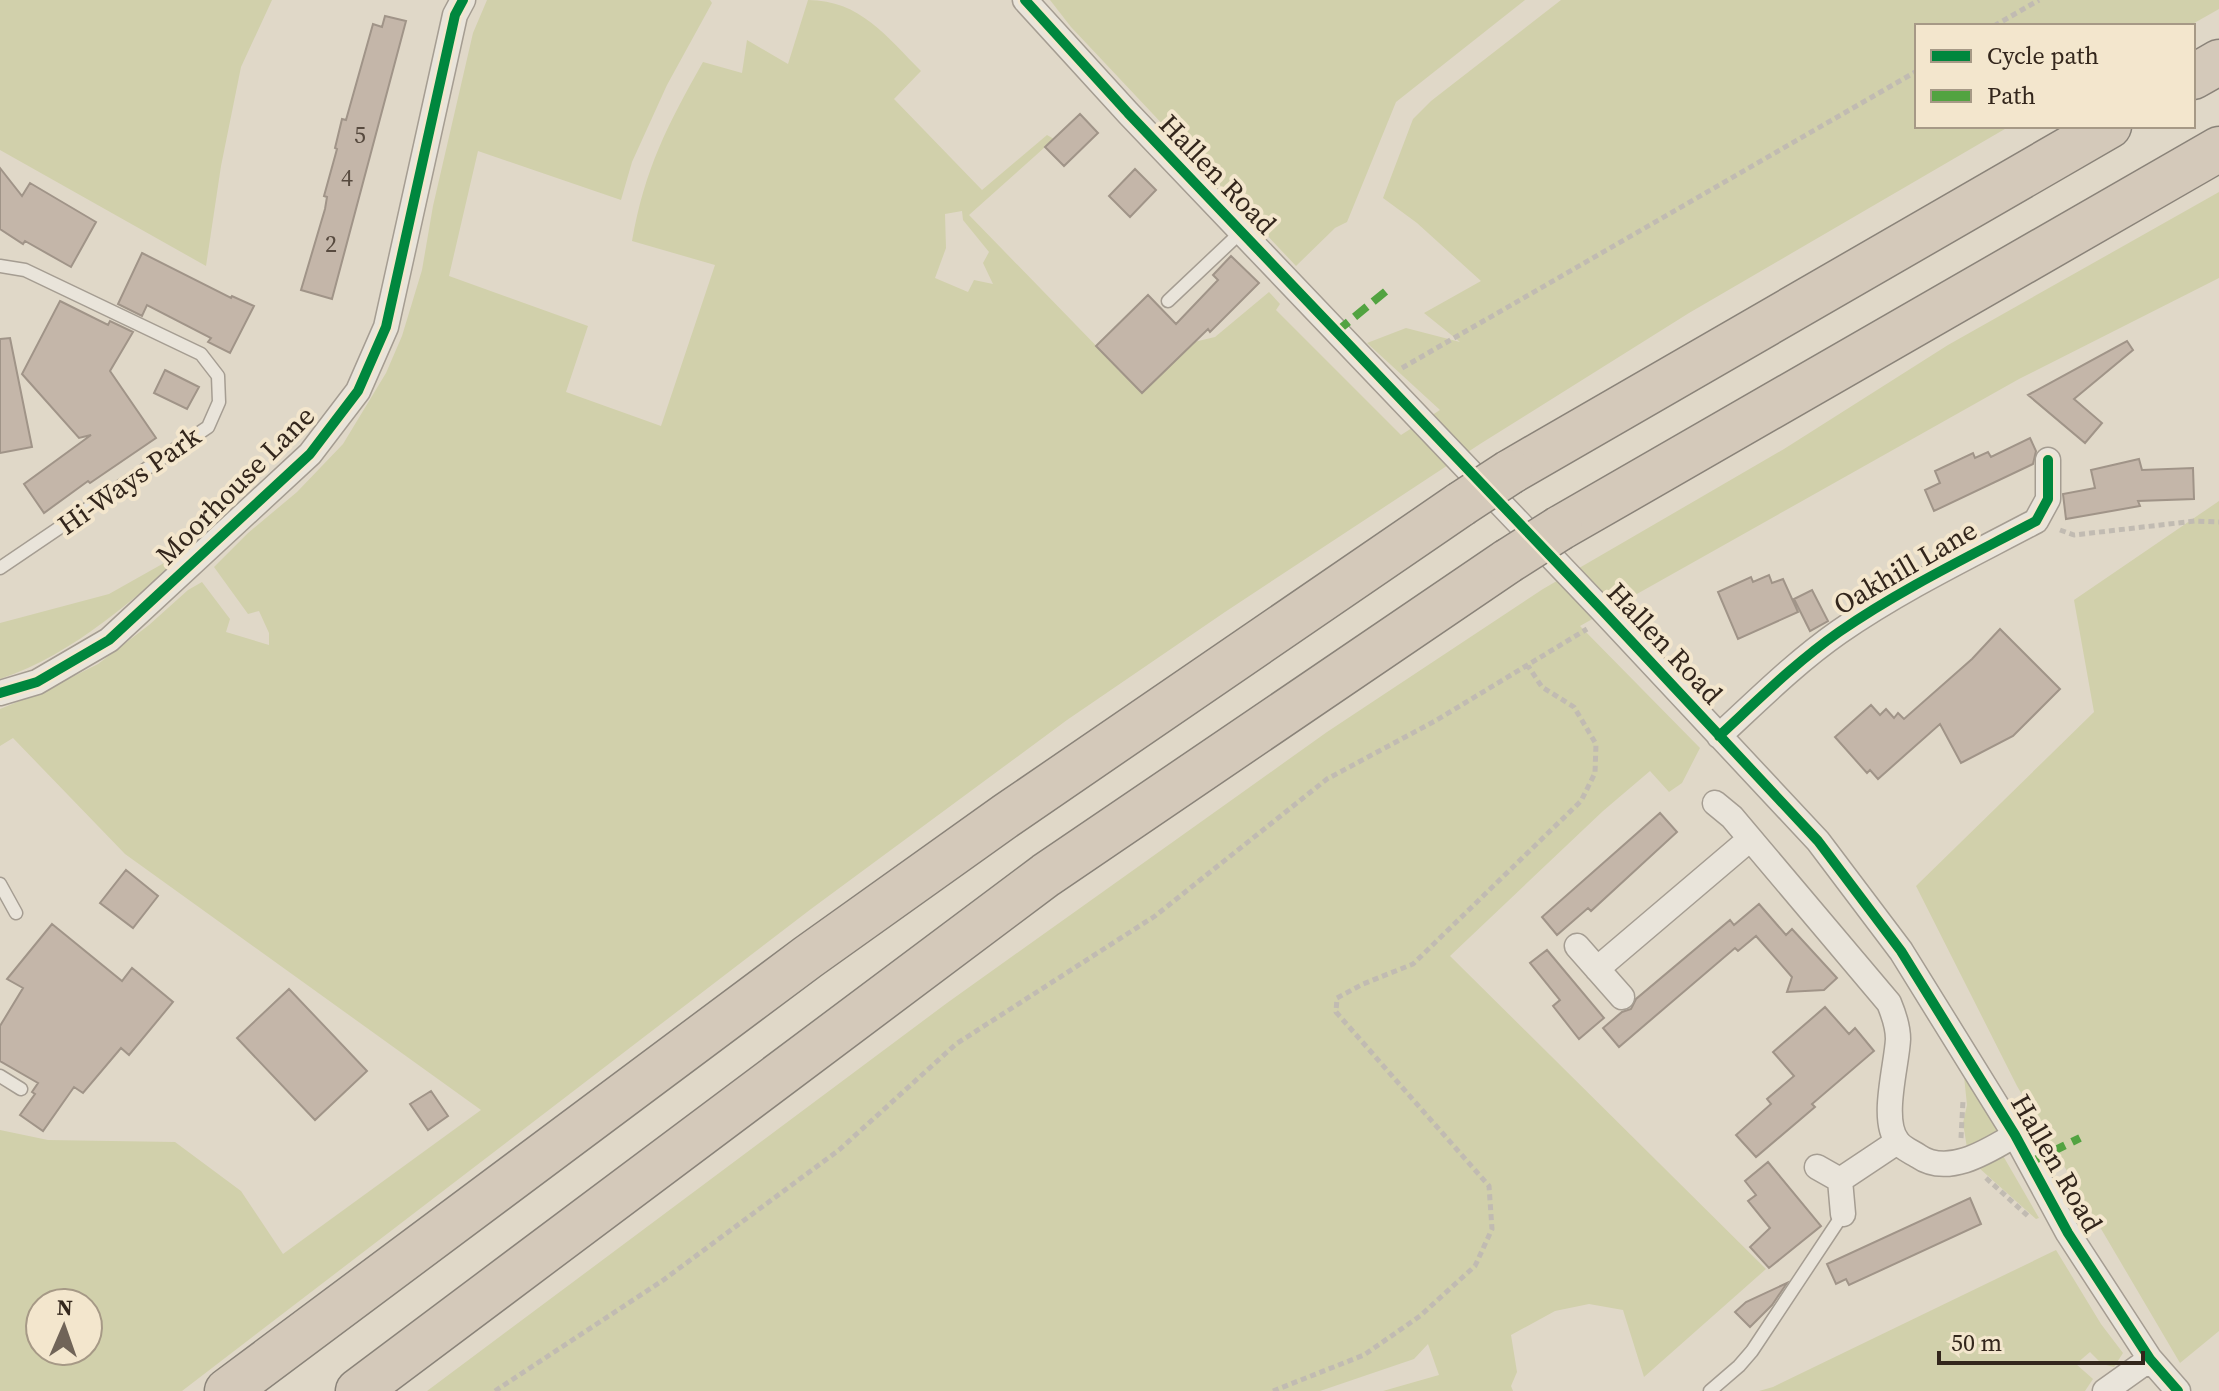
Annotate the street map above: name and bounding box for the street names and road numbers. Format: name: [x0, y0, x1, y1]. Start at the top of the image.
street label: Hallen Road: [1151, 106, 1285, 243]
street label: Moorhouse Lane: [147, 397, 323, 573]
street label: Hi-Ways Park: [50, 416, 209, 543]
street label: Oakhill Lane: [1826, 511, 1984, 623]
street label: Hallen Road: [1599, 574, 1731, 712]
street label: Hallen Road: [2002, 1087, 2112, 1239]

